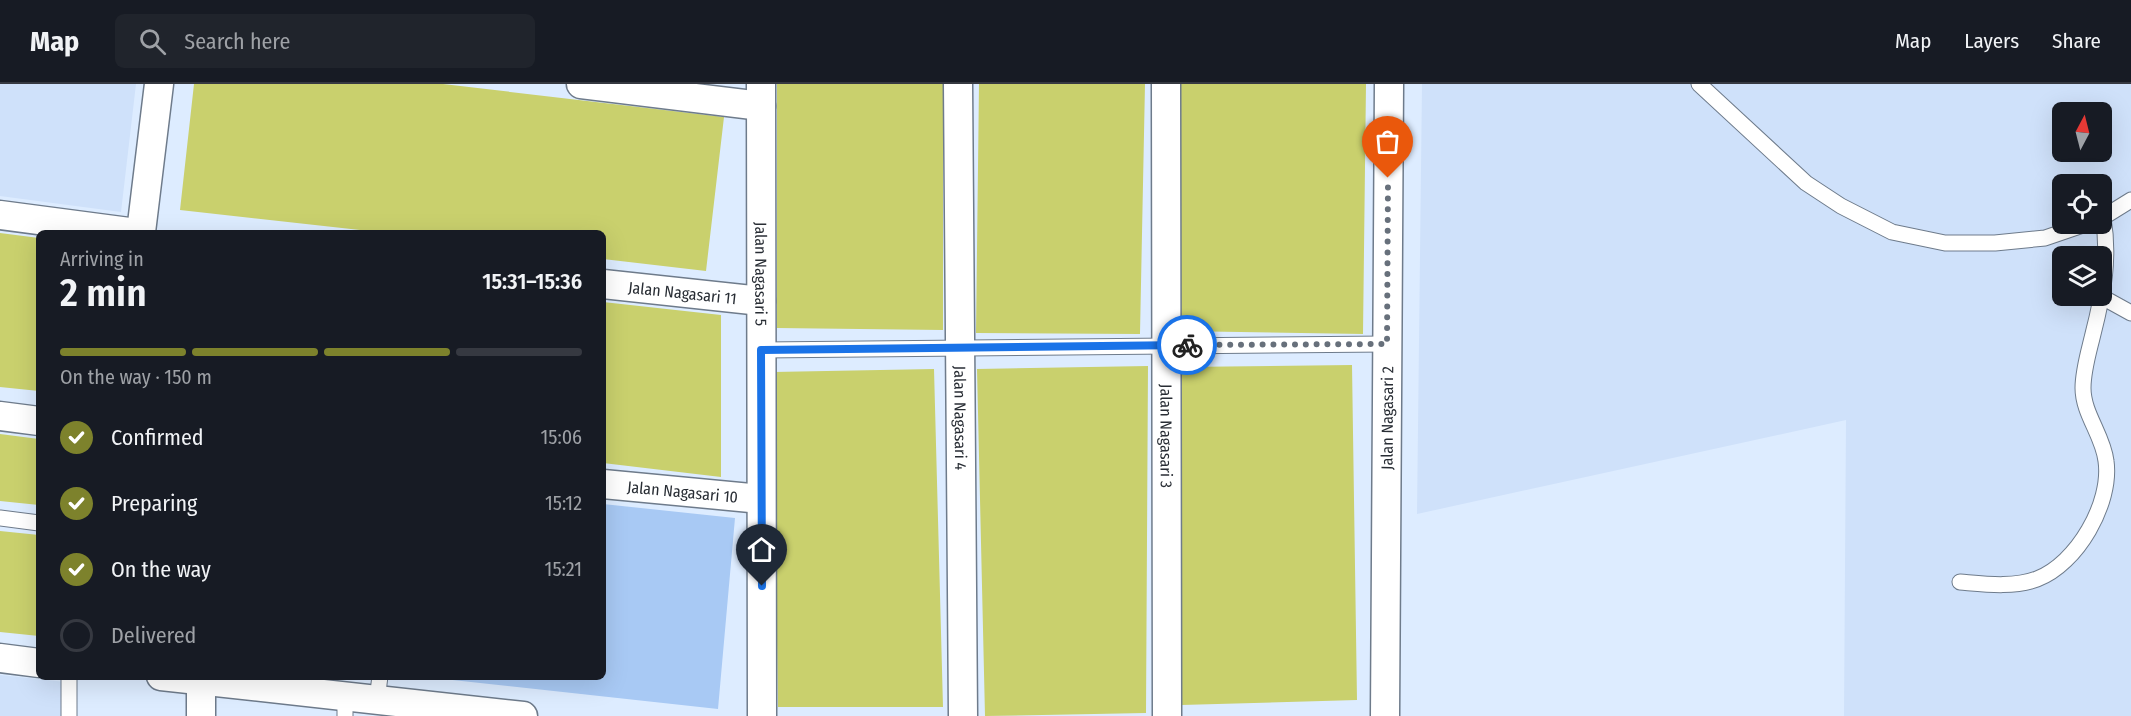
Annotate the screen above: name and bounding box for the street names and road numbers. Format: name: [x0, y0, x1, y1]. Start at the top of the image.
street label: Jalan Nagasari 5: [752, 222, 771, 326]
street label: Jalan Nagasari 11: [627, 277, 738, 308]
street label: Jalan Nagasari 4: [951, 366, 971, 470]
street label: Jalan Nagasari 2: [1377, 366, 1397, 470]
street label: Jalan Nagasari 3: [1157, 384, 1176, 488]
street label: Jalan Nagasari 10: [626, 477, 739, 506]

